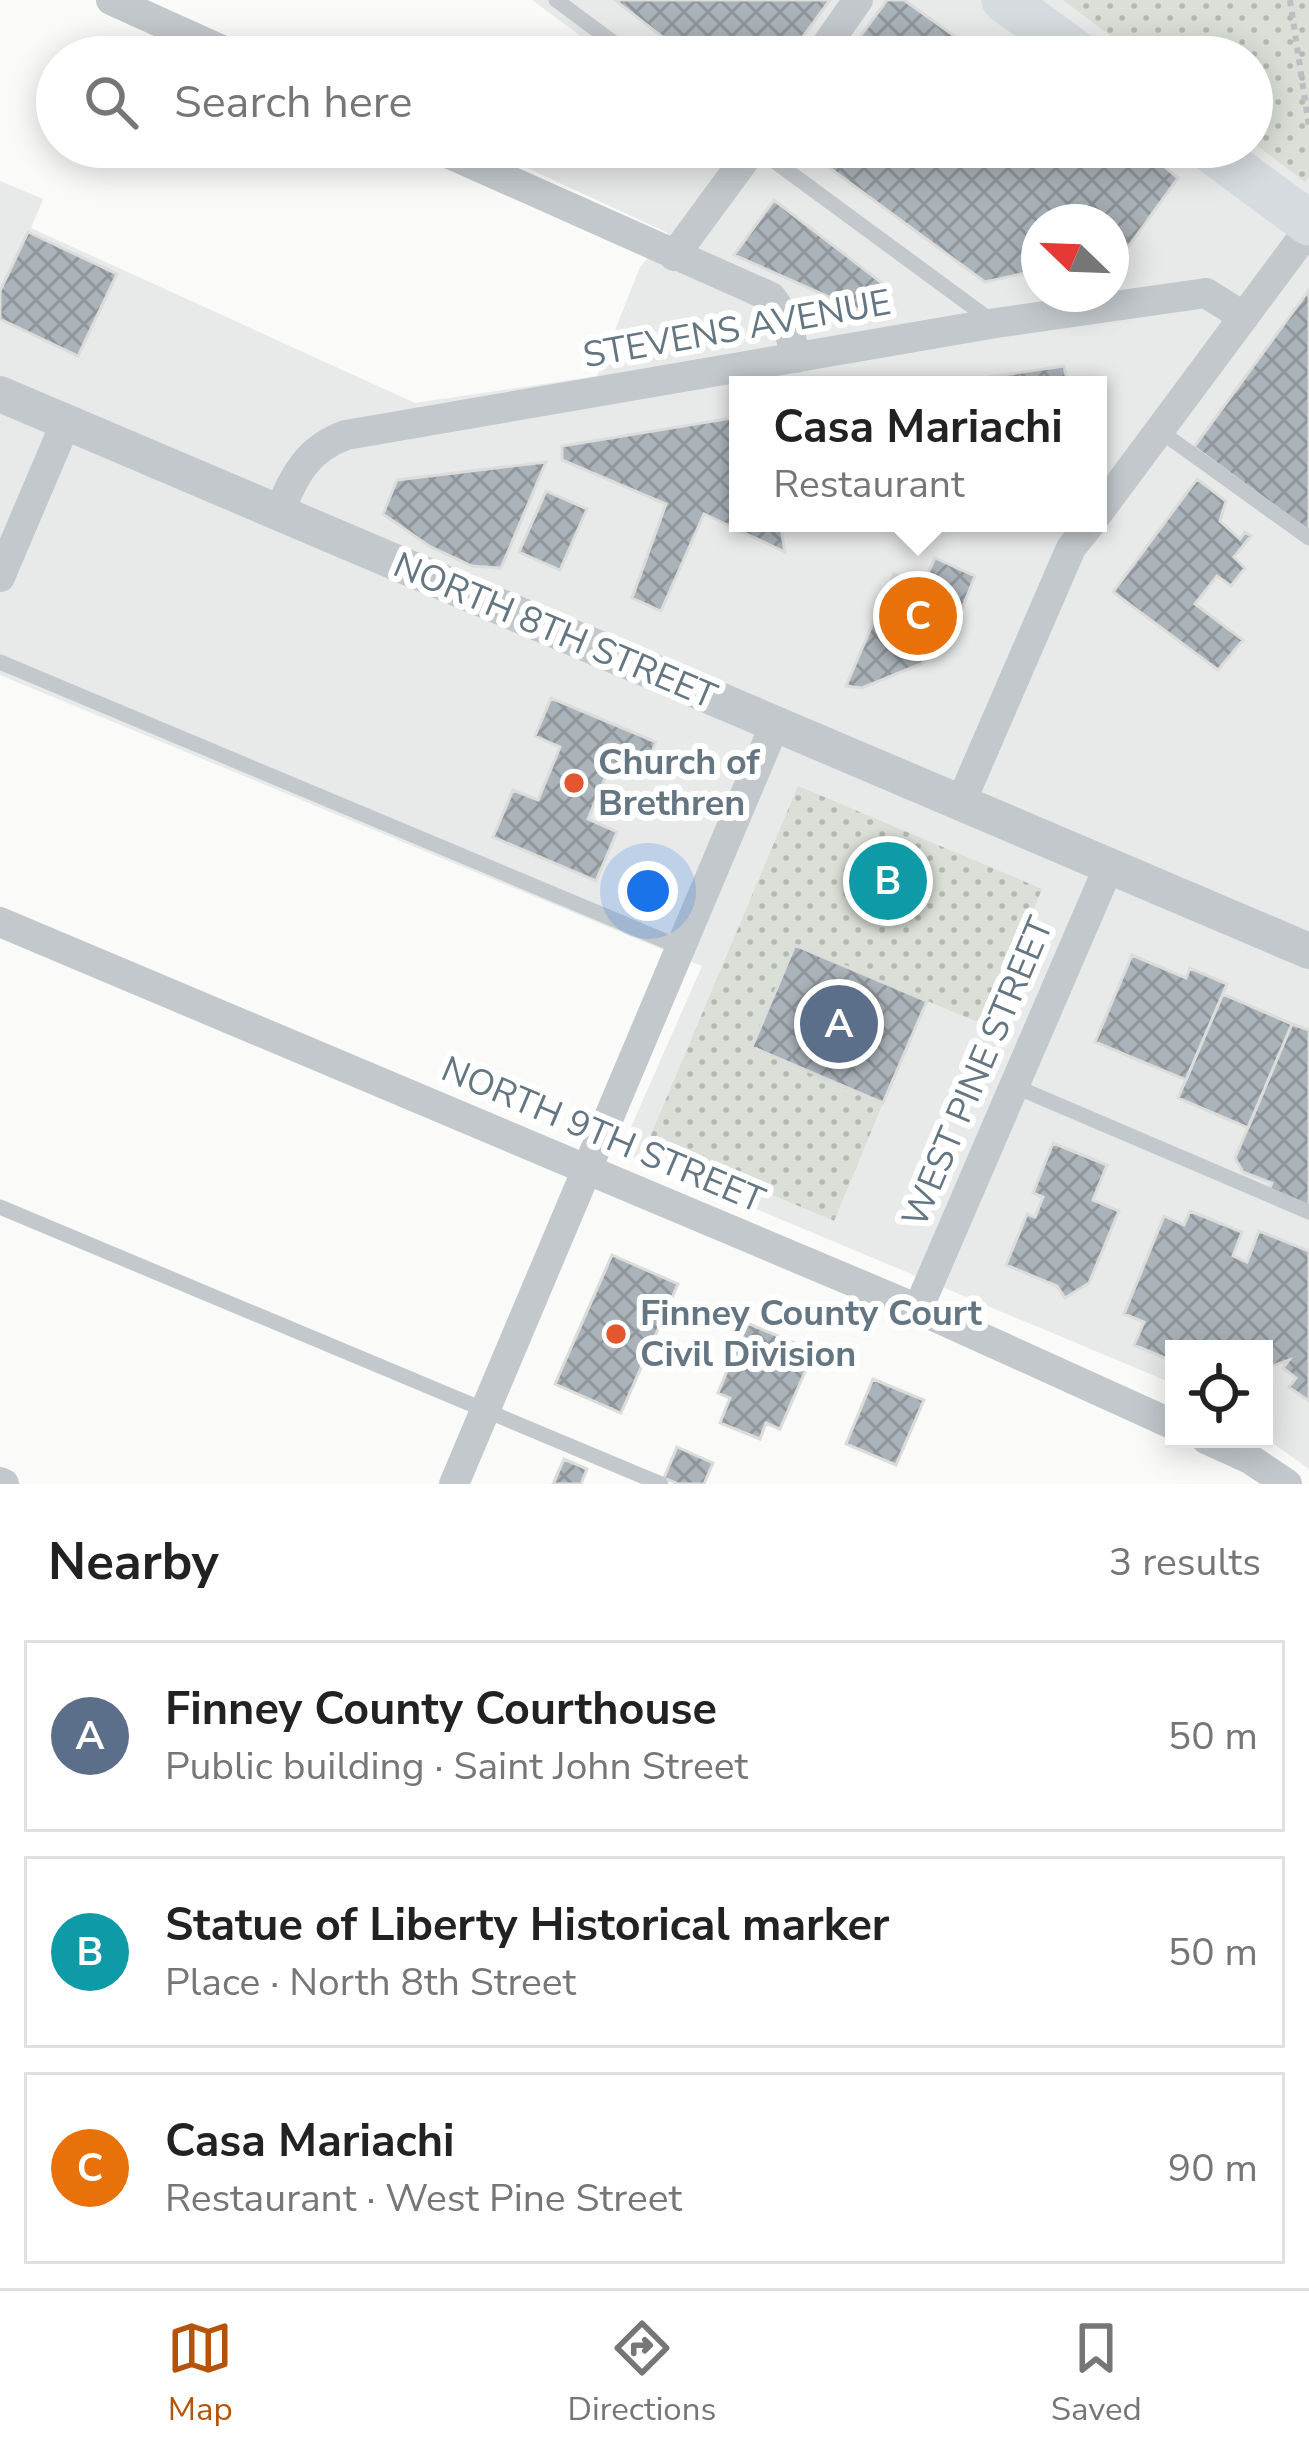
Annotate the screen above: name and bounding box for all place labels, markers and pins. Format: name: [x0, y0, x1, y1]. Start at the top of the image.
pin: C: [879, 571, 957, 661]
place label: Church of Brethren: [598, 738, 761, 828]
marker: Church of Brethren: [561, 770, 587, 796]
pin: B: [849, 836, 927, 926]
pin: A: [800, 979, 878, 1069]
place label: Finney County Court Civil Division: [640, 1289, 982, 1379]
marker: Finney County Court Civil Division: [603, 1321, 629, 1347]

